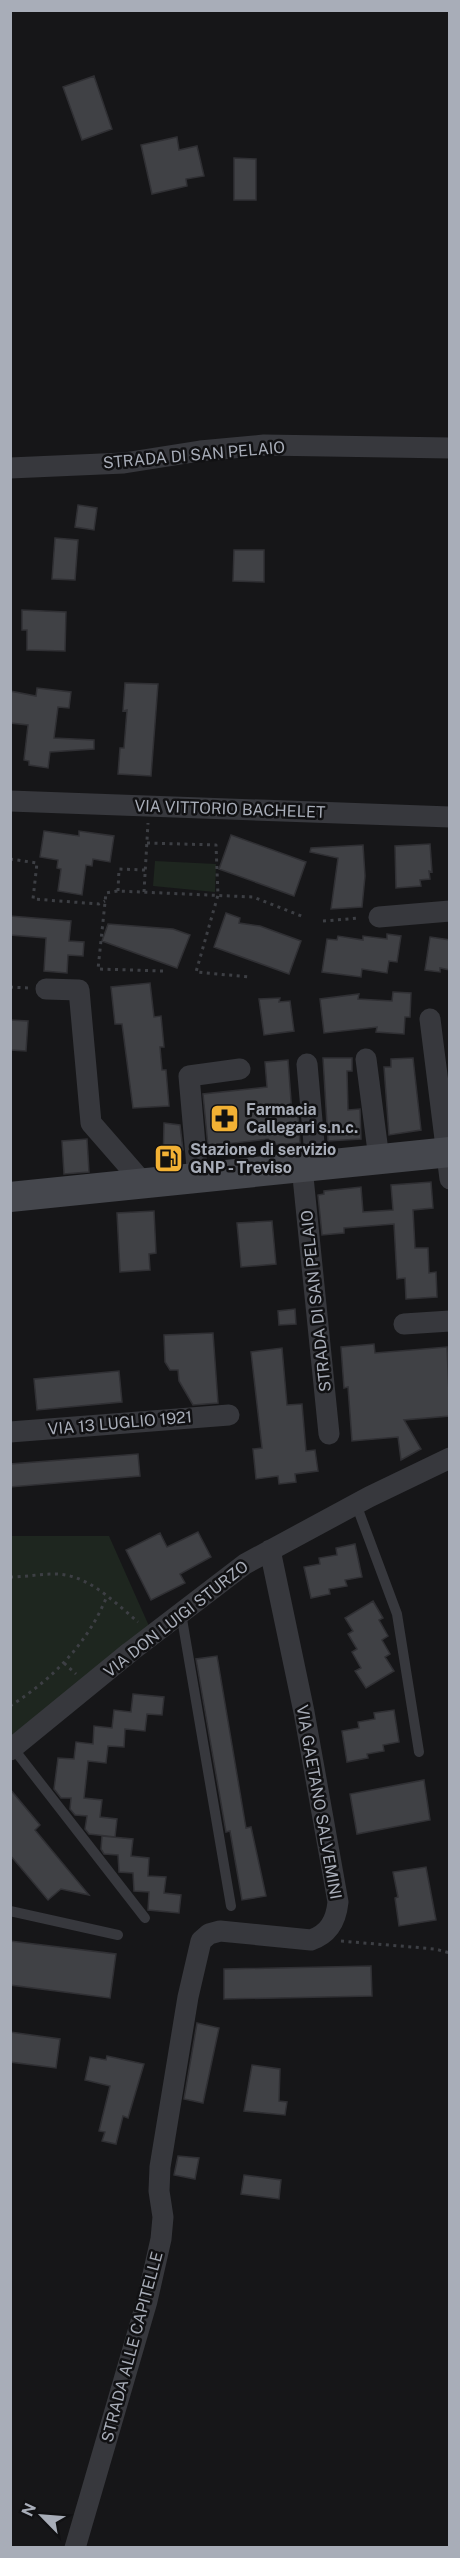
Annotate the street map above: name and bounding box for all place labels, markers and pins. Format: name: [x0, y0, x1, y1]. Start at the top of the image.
place label: Farmacia Callegari s.n.c.: [246, 1100, 358, 1137]
pharmacy icon: Farmacia Callegari s.n.c.: [209, 1102, 241, 1134]
place label: Stazione di servizio GNP - Treviso: [190, 1140, 336, 1177]
fuel station icon: Stazione di servizio GNP - Treviso: [153, 1142, 185, 1174]

